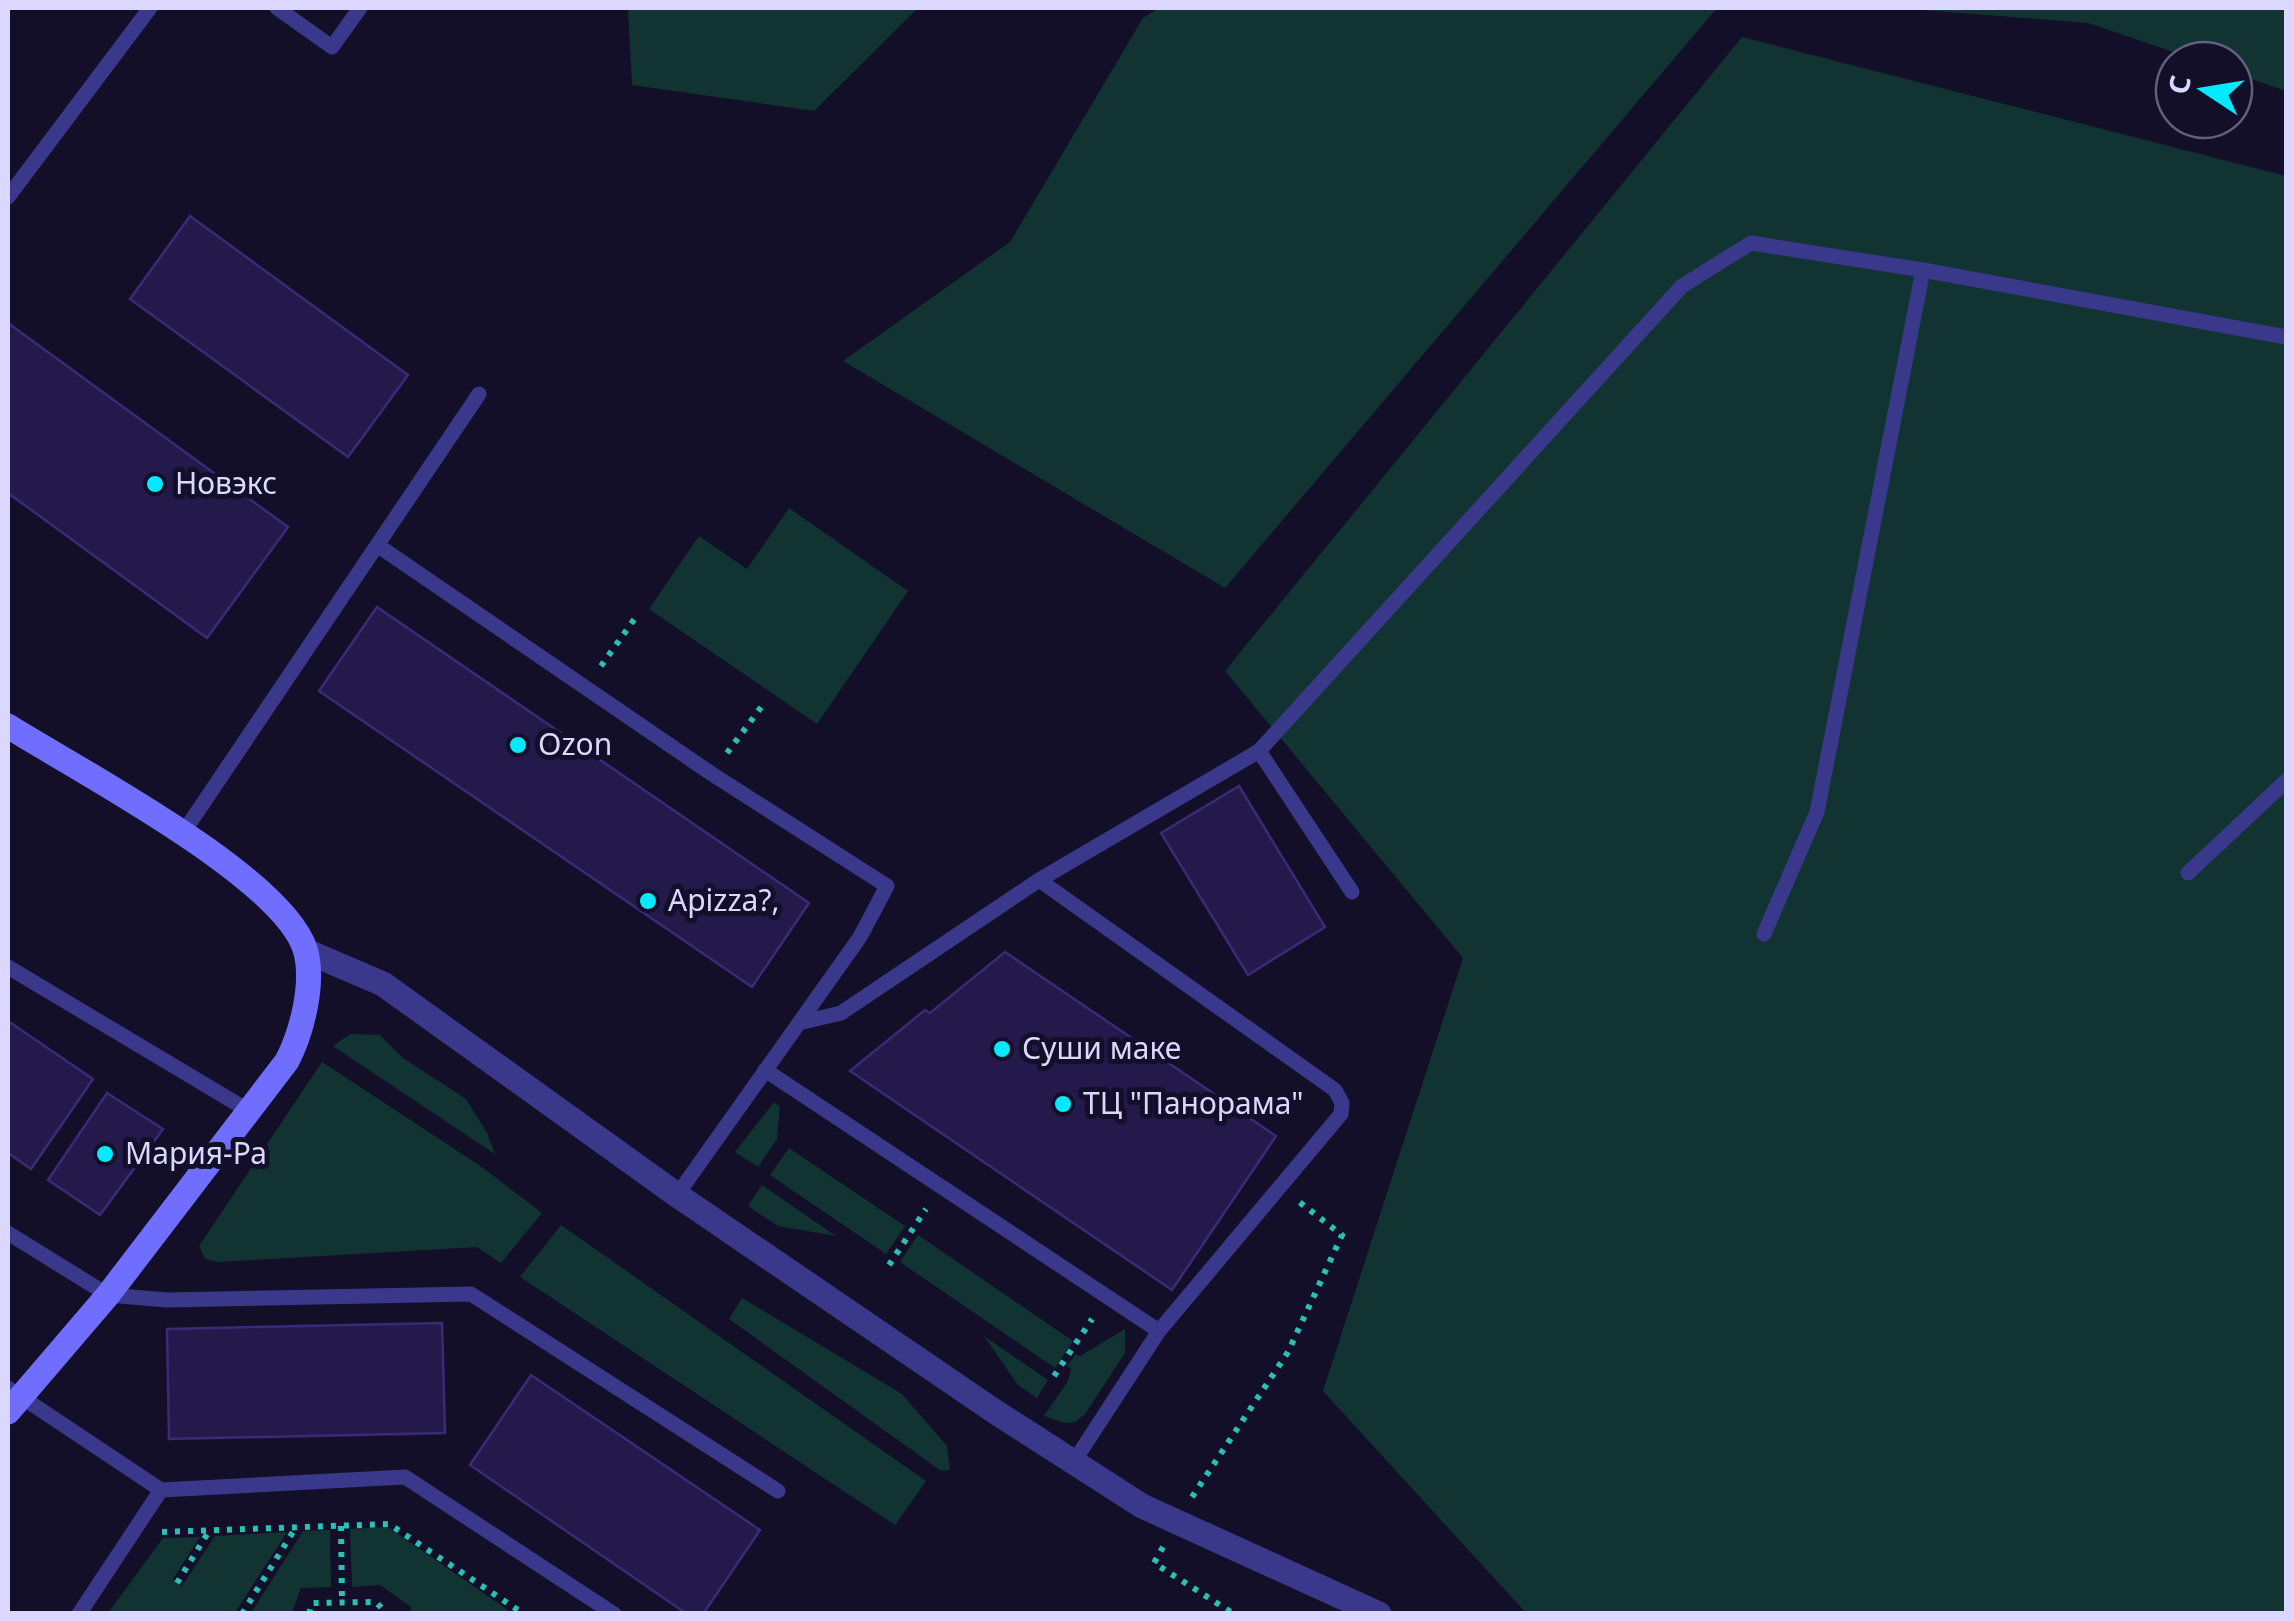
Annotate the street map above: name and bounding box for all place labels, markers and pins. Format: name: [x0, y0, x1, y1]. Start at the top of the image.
place label: Новэкс: [175, 462, 277, 503]
marker: Новэкс: [144, 473, 166, 495]
place label: Ozon: [538, 723, 612, 764]
marker: Ozon: [507, 734, 529, 756]
place label: Apizza?,: [668, 879, 779, 920]
marker: Apizza?,: [637, 890, 659, 912]
place label: Суши маке: [1022, 1027, 1181, 1068]
marker: Суши маке: [991, 1038, 1013, 1060]
place label: ТЦ "Панорама": [1083, 1082, 1303, 1123]
marker: ТЦ "Панорама": [1052, 1093, 1074, 1115]
place label: Мария-Ра: [125, 1132, 267, 1173]
marker: Мария-Ра: [94, 1143, 116, 1165]

